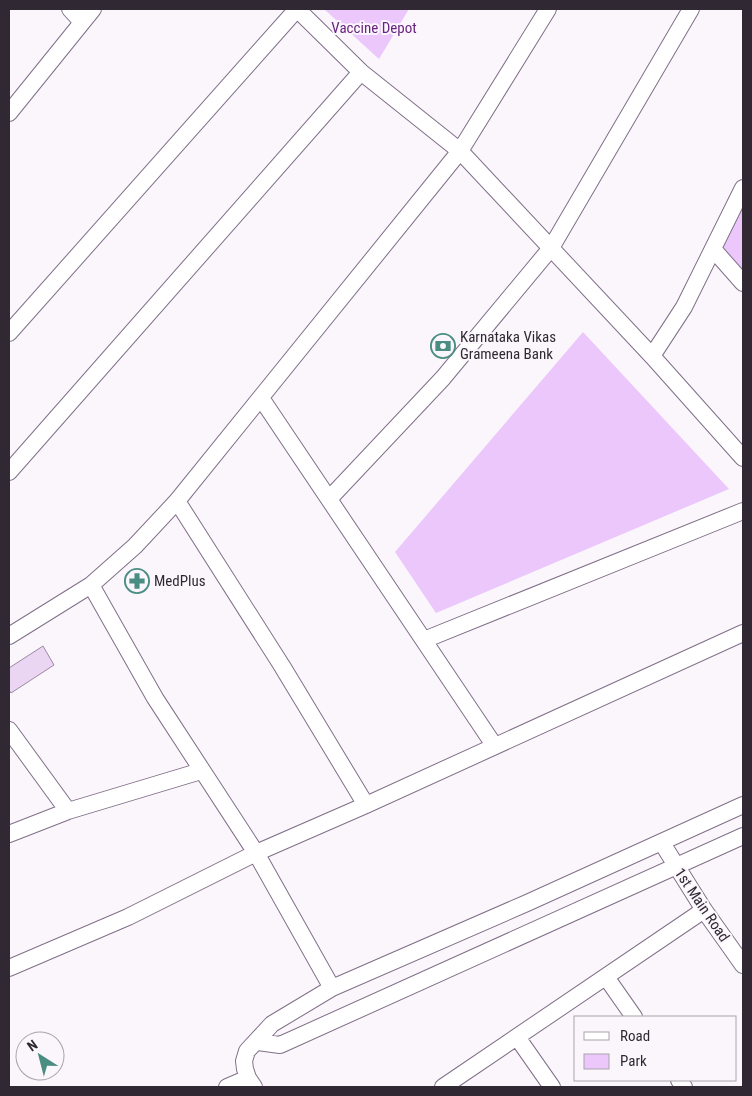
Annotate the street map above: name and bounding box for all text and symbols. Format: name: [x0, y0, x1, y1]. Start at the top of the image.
park label: Vaccine Depot: [331, 19, 417, 37]
place label: Karnataka Vikas Grameena Bank: [460, 328, 556, 363]
bank icon: Karnataka Vikas Grameena Bank: [430, 333, 456, 359]
pharmacy icon: MedPlus: [124, 568, 150, 594]
place label: MedPlus: [154, 572, 206, 590]
street label: 1st Main Road: [671, 865, 733, 945]
legend: [574, 1016, 737, 1081]
text: Road: [620, 1027, 650, 1045]
north arrow: [15, 1031, 65, 1081]
text: N: [24, 1036, 41, 1054]
text: Park: [620, 1052, 647, 1070]

